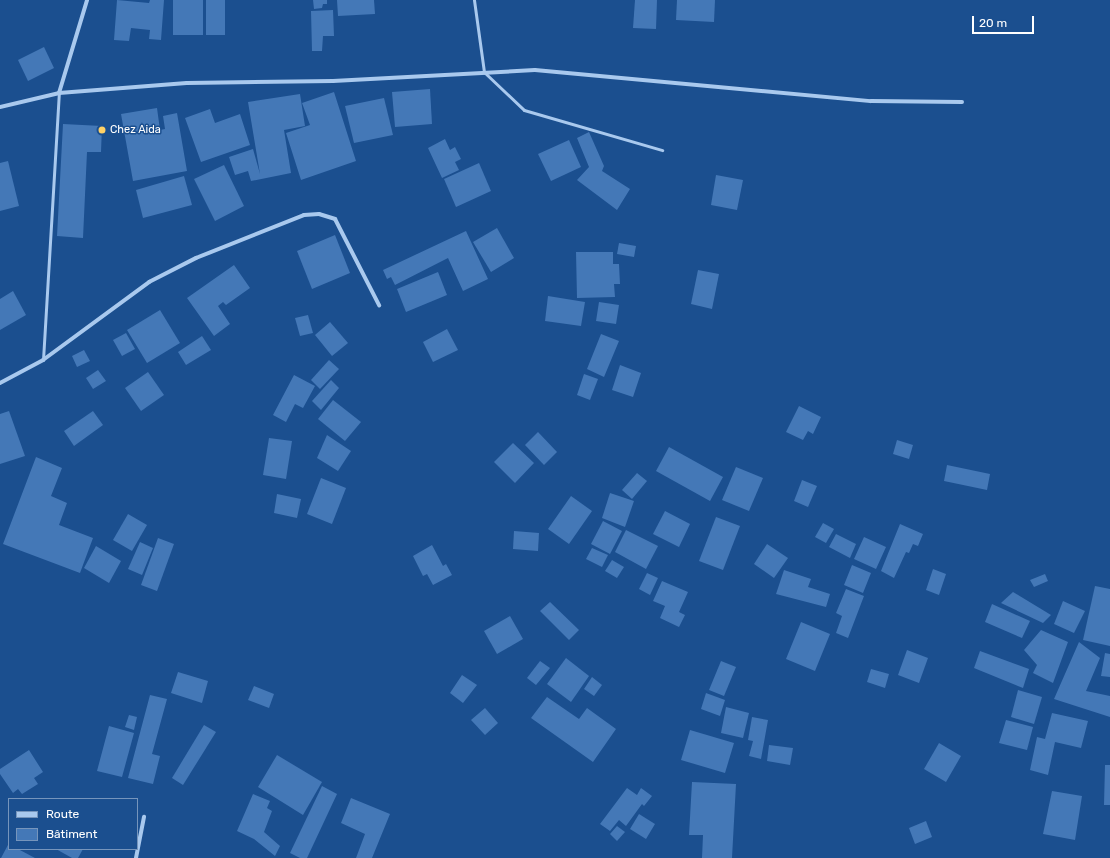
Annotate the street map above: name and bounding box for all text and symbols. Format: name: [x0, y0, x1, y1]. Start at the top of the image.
scale bar: [974, 8, 1036, 34]
text: 20 m: [979, 16, 1007, 30]
place label: Chez Aida: [110, 123, 161, 137]
marker: Chez Aida: [97, 125, 107, 135]
legend: [8, 798, 138, 850]
text: Route: [46, 807, 79, 821]
text: Bâtiment: [46, 827, 97, 841]

